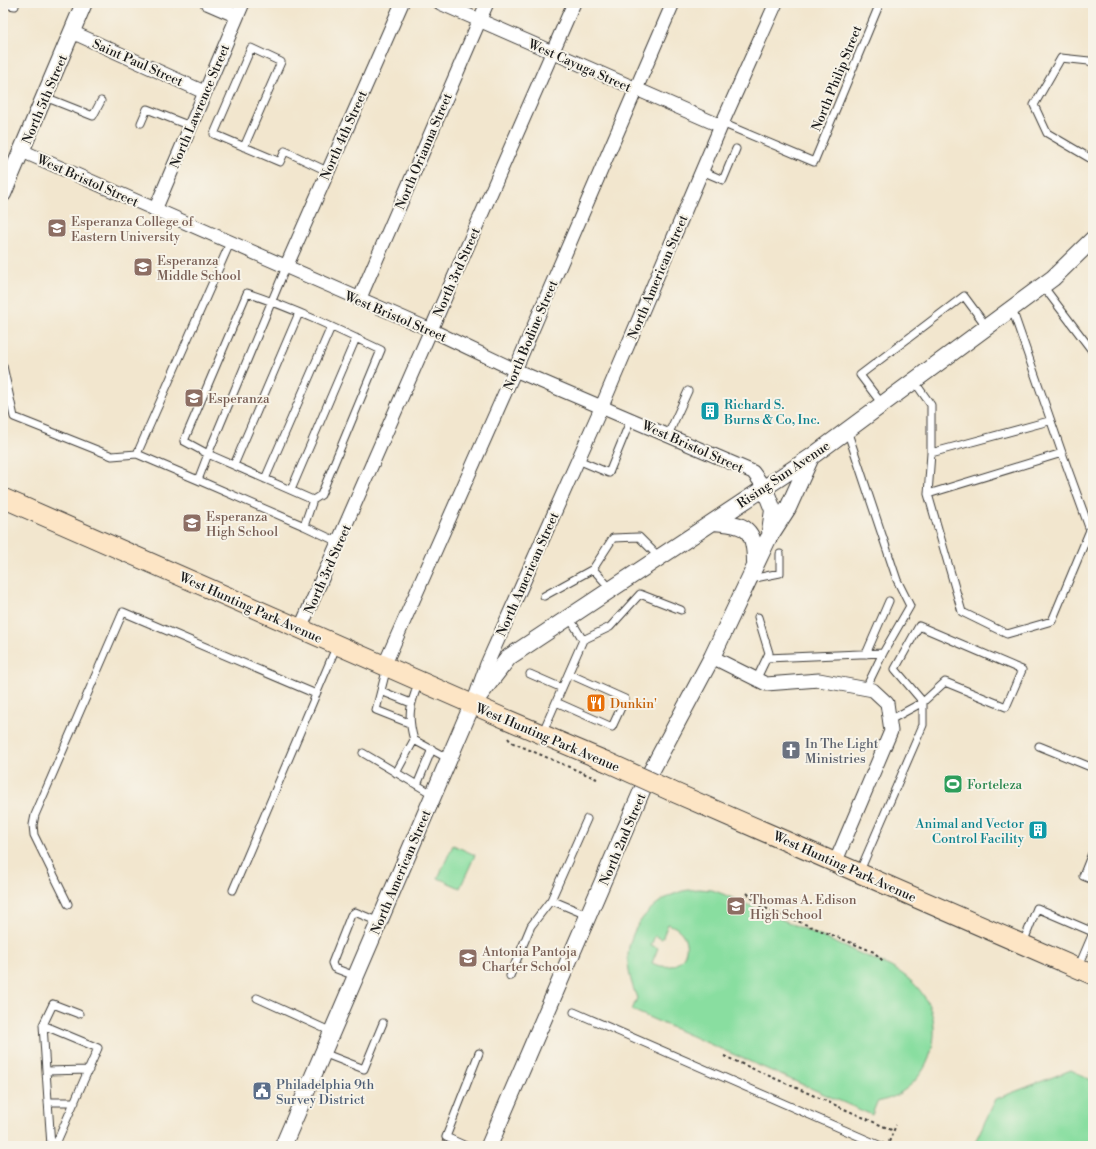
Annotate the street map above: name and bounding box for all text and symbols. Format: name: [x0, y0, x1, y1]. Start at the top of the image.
street label: North Philip Street: [808, 23, 866, 134]
street label: Saint Paul Street: [90, 36, 186, 90]
street label: West Cayuga Street: [525, 36, 634, 96]
street label: North Lawrence Street: [167, 42, 233, 171]
street label: North 5th Street: [19, 52, 71, 147]
street label: North 4th Street: [317, 88, 371, 183]
street label: North Orianna Street: [392, 90, 456, 212]
street label: West Bristol Street: [34, 151, 141, 211]
street label: North American Street: [624, 212, 692, 342]
place label: Esperanza College of Eastern University: [71, 214, 195, 245]
school or university icon: Esperanza College of Eastern University: [46, 217, 68, 239]
street label: North 3rd Street: [430, 225, 484, 320]
place label: Esperanza Middle School: [157, 253, 241, 284]
school or university icon: Esperanza Middle School: [132, 256, 154, 278]
street label: North Bodine Street: [500, 277, 562, 393]
street label: West Bristol Street: [341, 288, 449, 346]
school or university icon: Esperanza: [183, 387, 205, 409]
place label: Esperanza: [208, 391, 270, 407]
place label: Richard S. Burns & Co, Inc.: [723, 397, 820, 428]
building icon: Richard S. Burns & Co, Inc.: [699, 400, 721, 422]
street label: West Bristol Street: [639, 417, 746, 477]
street label: Rising Sun Avenue: [734, 438, 833, 512]
place label: Esperanza High School: [206, 509, 278, 540]
street label: North American Street: [493, 510, 563, 639]
school or university icon: Esperanza High School: [181, 512, 203, 534]
street label: North 3rd Street: [301, 522, 355, 617]
street label: West Hunting Park Avenue: [176, 569, 325, 647]
restaurant icon: Dunkin': [585, 692, 607, 714]
place label: Dunkin': [610, 696, 657, 712]
street label: West Hunting Park Avenue: [472, 700, 622, 776]
place label: In The Light Ministries: [805, 736, 879, 767]
church icon: In The Light Ministries: [780, 739, 802, 761]
sports icon: Forteleza: [942, 773, 964, 795]
place label: Forteleza: [967, 777, 1023, 793]
street label: North 2nd Street: [596, 791, 650, 888]
street label: North American Street: [367, 807, 435, 937]
place label: Animal and Vector Control Facility: [914, 816, 1025, 847]
building icon: Animal and Vector Control Facility: [1027, 819, 1049, 841]
street label: West Hunting Park Avenue: [770, 828, 919, 906]
place label: Thomas A. Edison High School: [750, 892, 857, 923]
school or university icon: Thomas A. Edison High School: [725, 895, 747, 917]
place label: Antonia Pantoja Charter School: [481, 944, 577, 975]
school or university icon: Antonia Pantoja Charter School: [457, 947, 479, 969]
place label: Philadelphia 9th Survey District: [276, 1077, 375, 1108]
public building icon: Philadelphia 9th Survey District: [251, 1080, 273, 1102]

